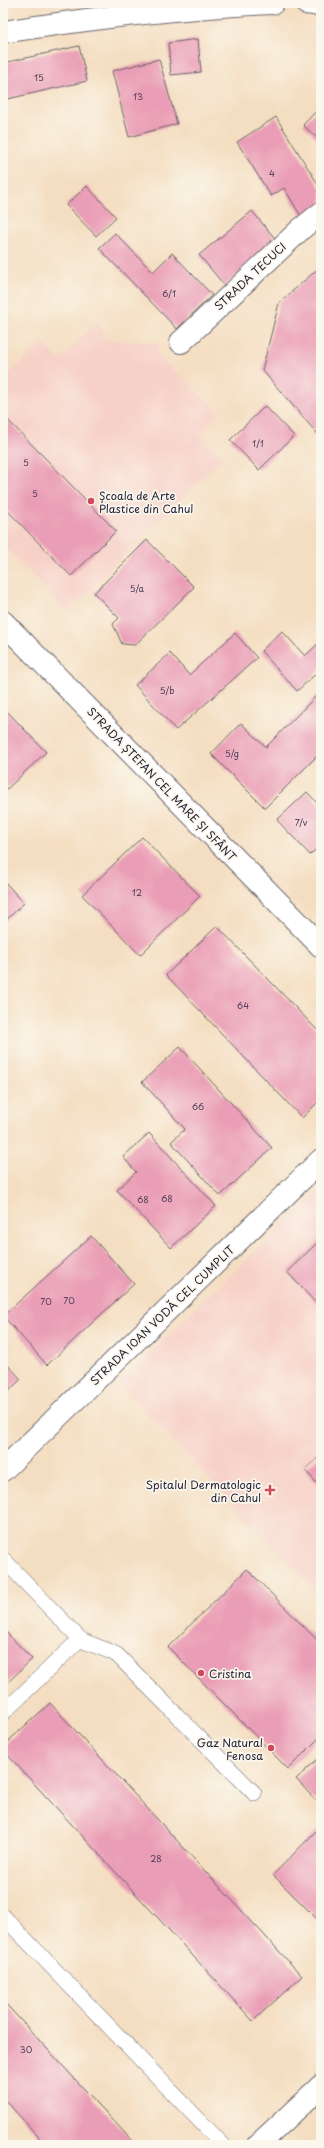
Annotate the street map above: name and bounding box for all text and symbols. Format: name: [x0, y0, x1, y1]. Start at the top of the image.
house number: 15: [34, 70, 44, 84]
house number: 13: [133, 89, 143, 103]
house number: 4: [269, 166, 275, 180]
street label: STRADA TECUCI: [210, 238, 290, 314]
house number: 6/1: [162, 286, 176, 300]
house number: 1/1: [252, 436, 264, 450]
house number: 5: [23, 455, 29, 469]
house number: 5: [32, 486, 38, 500]
place label: Școala de Arte Plastice din Cahul: [99, 487, 193, 517]
marker: Școala de Arte Plastice din Cahul: [86, 496, 96, 506]
house number: 5/a: [130, 581, 145, 595]
house number: 5/b: [160, 683, 174, 697]
street label: STRADA ȘTEFAN CEL MARE ȘI SFÂNT: [83, 703, 241, 865]
house number: 5/g: [225, 746, 239, 760]
house number: 7/v: [295, 815, 308, 829]
house number: 12: [132, 885, 142, 899]
house number: 64: [237, 998, 249, 1012]
house number: 66: [192, 1099, 204, 1113]
house number: 68: [161, 1191, 173, 1205]
house number: 68: [137, 1192, 149, 1206]
street label: STRADA IOAN VODĂ CEL CUMPLIT: [86, 1241, 238, 1389]
house number: 70: [63, 1293, 75, 1307]
house number: 70: [40, 1294, 52, 1308]
place label: Spitalul Dermatologic din Cahul: [146, 1476, 261, 1506]
marker: Spitalul Dermatologic din Cahul: [264, 1484, 276, 1496]
place label: Cristina: [209, 1665, 251, 1682]
marker: Cristina: [196, 1668, 206, 1678]
place label: Gaz Natural Fenosa: [197, 1734, 263, 1764]
marker: Gaz Natural Fenosa: [266, 1743, 276, 1753]
house number: 28: [150, 1851, 162, 1865]
house number: 30: [20, 2042, 33, 2056]

